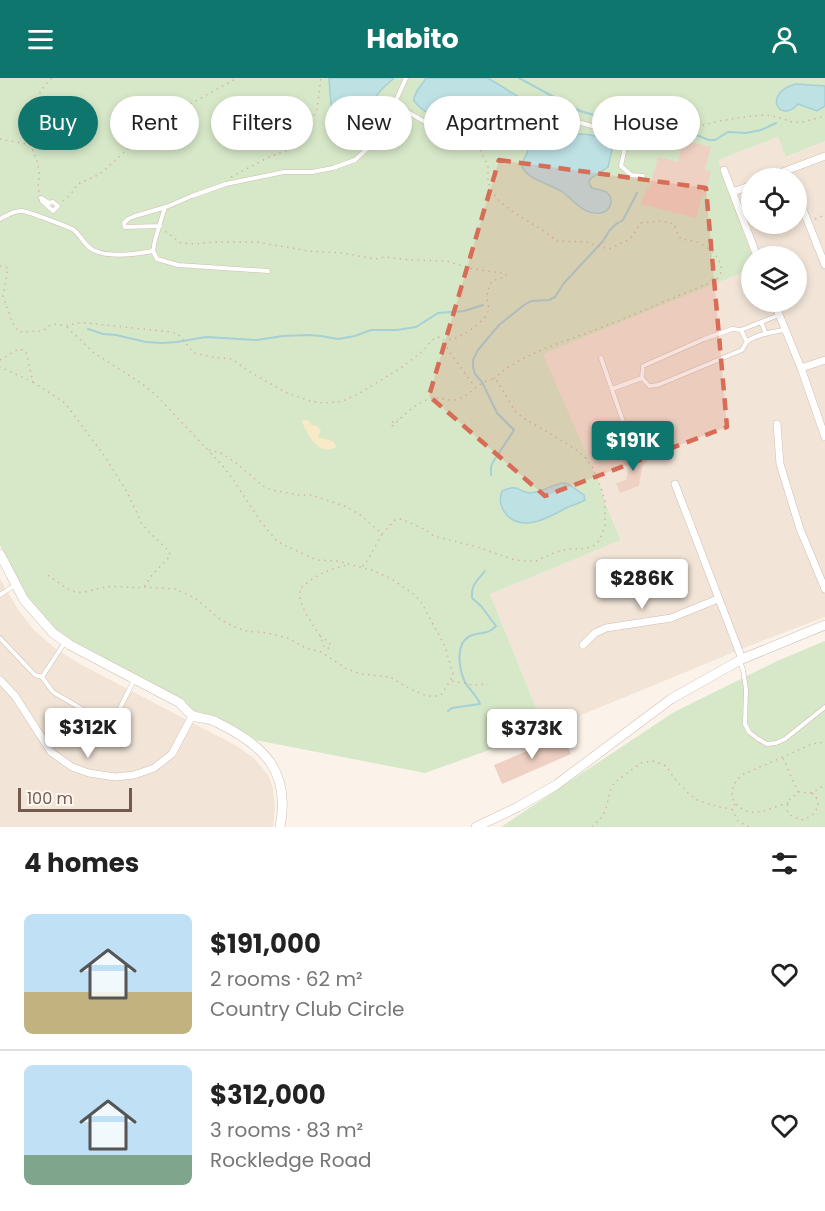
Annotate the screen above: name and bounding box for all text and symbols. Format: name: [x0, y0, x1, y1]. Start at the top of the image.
text: Habito: [366, 20, 459, 57]
icon: menu: [24, 23, 57, 56]
icon: person: [768, 23, 801, 56]
chip: Buy: [18, 96, 98, 150]
chip: Rent: [110, 96, 199, 150]
chip: Filters: [211, 96, 313, 150]
chip: New: [325, 96, 412, 150]
chip: Apartment: [424, 96, 580, 150]
chip: House: [592, 96, 700, 150]
map controls: [741, 168, 807, 312]
button: locate: [741, 168, 807, 234]
button: layers: [741, 246, 807, 312]
pin: $191K: [591, 421, 675, 472]
text: $191K: [606, 426, 660, 454]
pin: $286K: [600, 559, 684, 610]
text: $286K: [610, 564, 674, 592]
pin: $312K: [46, 708, 130, 759]
pin: $373K: [490, 709, 574, 760]
text: $312K: [59, 713, 117, 741]
text: $373K: [501, 714, 563, 742]
scale bar: [18, 785, 132, 812]
text: 100 m: [27, 787, 73, 810]
text: 4 homes: [24, 845, 139, 881]
icon: filters: [768, 847, 801, 880]
text: $191,000: [210, 926, 321, 962]
icon: home: [72, 938, 144, 1010]
icon: heart: [768, 958, 801, 991]
text: 2 rooms · 62 m²: [210, 965, 363, 993]
text: Country Club Circle: [210, 995, 404, 1023]
text: $312,000: [210, 1077, 326, 1113]
icon: home: [72, 1089, 144, 1161]
icon: heart: [768, 1109, 801, 1142]
text: 3 rooms · 83 m²: [210, 1116, 363, 1144]
text: Rockledge Road: [210, 1146, 372, 1174]

